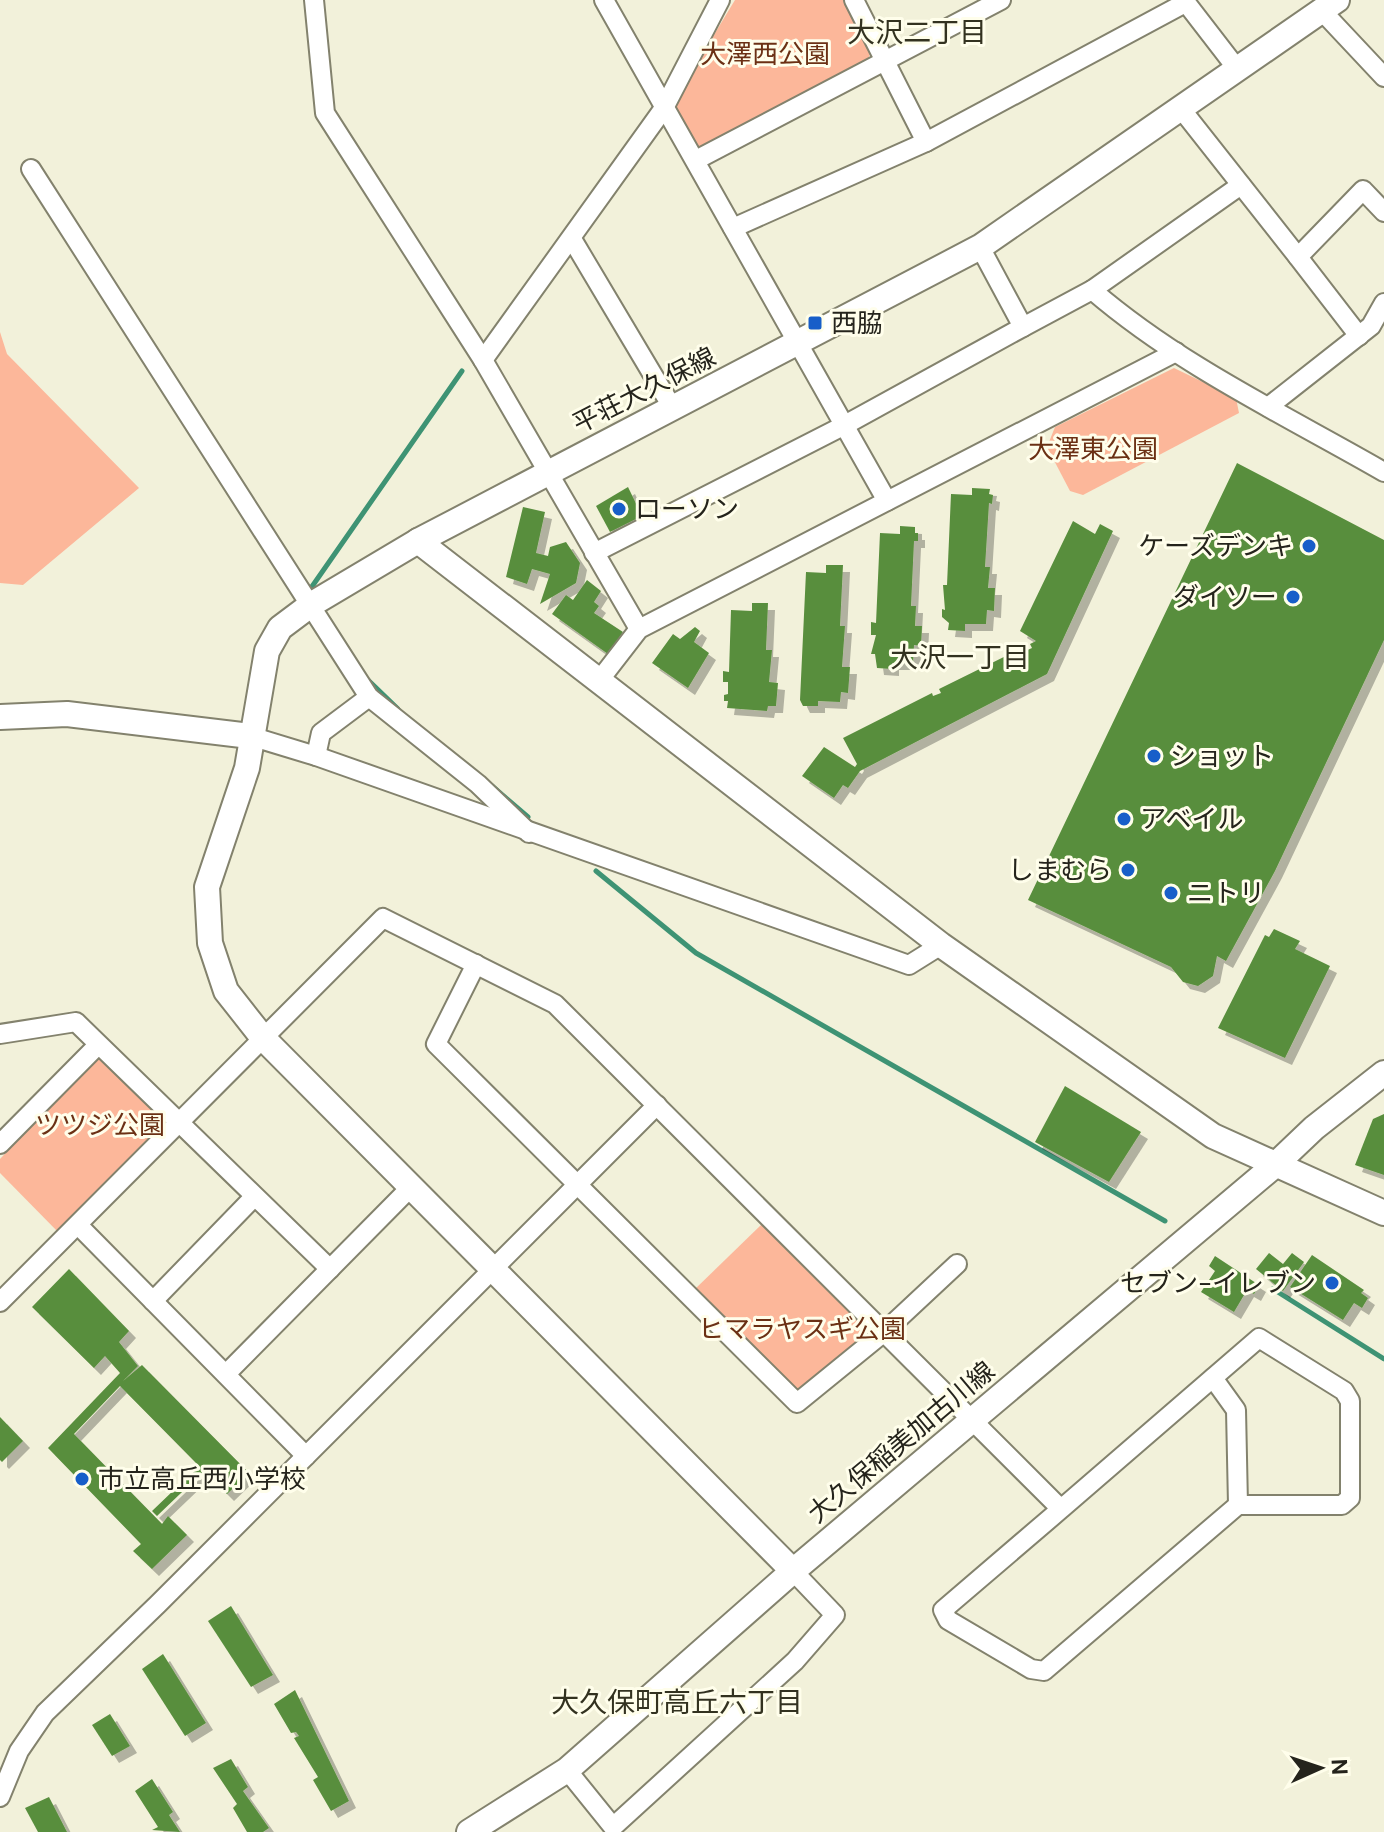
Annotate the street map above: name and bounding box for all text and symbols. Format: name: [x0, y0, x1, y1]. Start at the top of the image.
district label: 大沢二丁目: [847, 14, 987, 51]
park label: 大澤西公園: [700, 37, 830, 71]
place label: 西脇: [831, 306, 883, 340]
marker: 西脇: [806, 314, 824, 332]
street label: 平荘大久保線: [567, 339, 721, 441]
park label: 大澤東公園: [1028, 432, 1158, 466]
place label: ローソン: [635, 492, 739, 526]
marker: ローソン: [610, 500, 628, 518]
place label: ケーズデンキ: [1138, 529, 1293, 563]
marker: ケーズデンキ: [1300, 537, 1318, 555]
place label: ダイソー: [1173, 580, 1277, 614]
marker: ダイソー: [1284, 588, 1302, 606]
district label: 大沢一丁目: [890, 639, 1030, 676]
place label: ショット: [1170, 739, 1274, 773]
marker: ショット: [1145, 747, 1163, 765]
place label: アベイル: [1140, 802, 1243, 836]
marker: アベイル: [1115, 810, 1133, 828]
place label: しまむら: [1008, 853, 1112, 887]
marker: しまむら: [1119, 861, 1137, 879]
place label: ニトリ: [1187, 876, 1265, 910]
marker: ニトリ: [1162, 884, 1180, 902]
park label: ツツジ公園: [35, 1108, 165, 1142]
place label: セブン-イレブン: [1120, 1266, 1316, 1300]
marker: セブン-イレブン: [1323, 1274, 1341, 1292]
park label: ヒマラヤスギ公園: [698, 1312, 906, 1346]
street label: 大久保稲美加古川線: [800, 1354, 1002, 1530]
place label: 市立高丘西小学校: [98, 1462, 306, 1496]
marker: 市立高丘西小学校: [73, 1470, 91, 1488]
district label: 大久保町高丘六丁目: [551, 1684, 803, 1721]
north arrow: [1280, 1728, 1360, 1808]
text: N: [1325, 1758, 1354, 1776]

